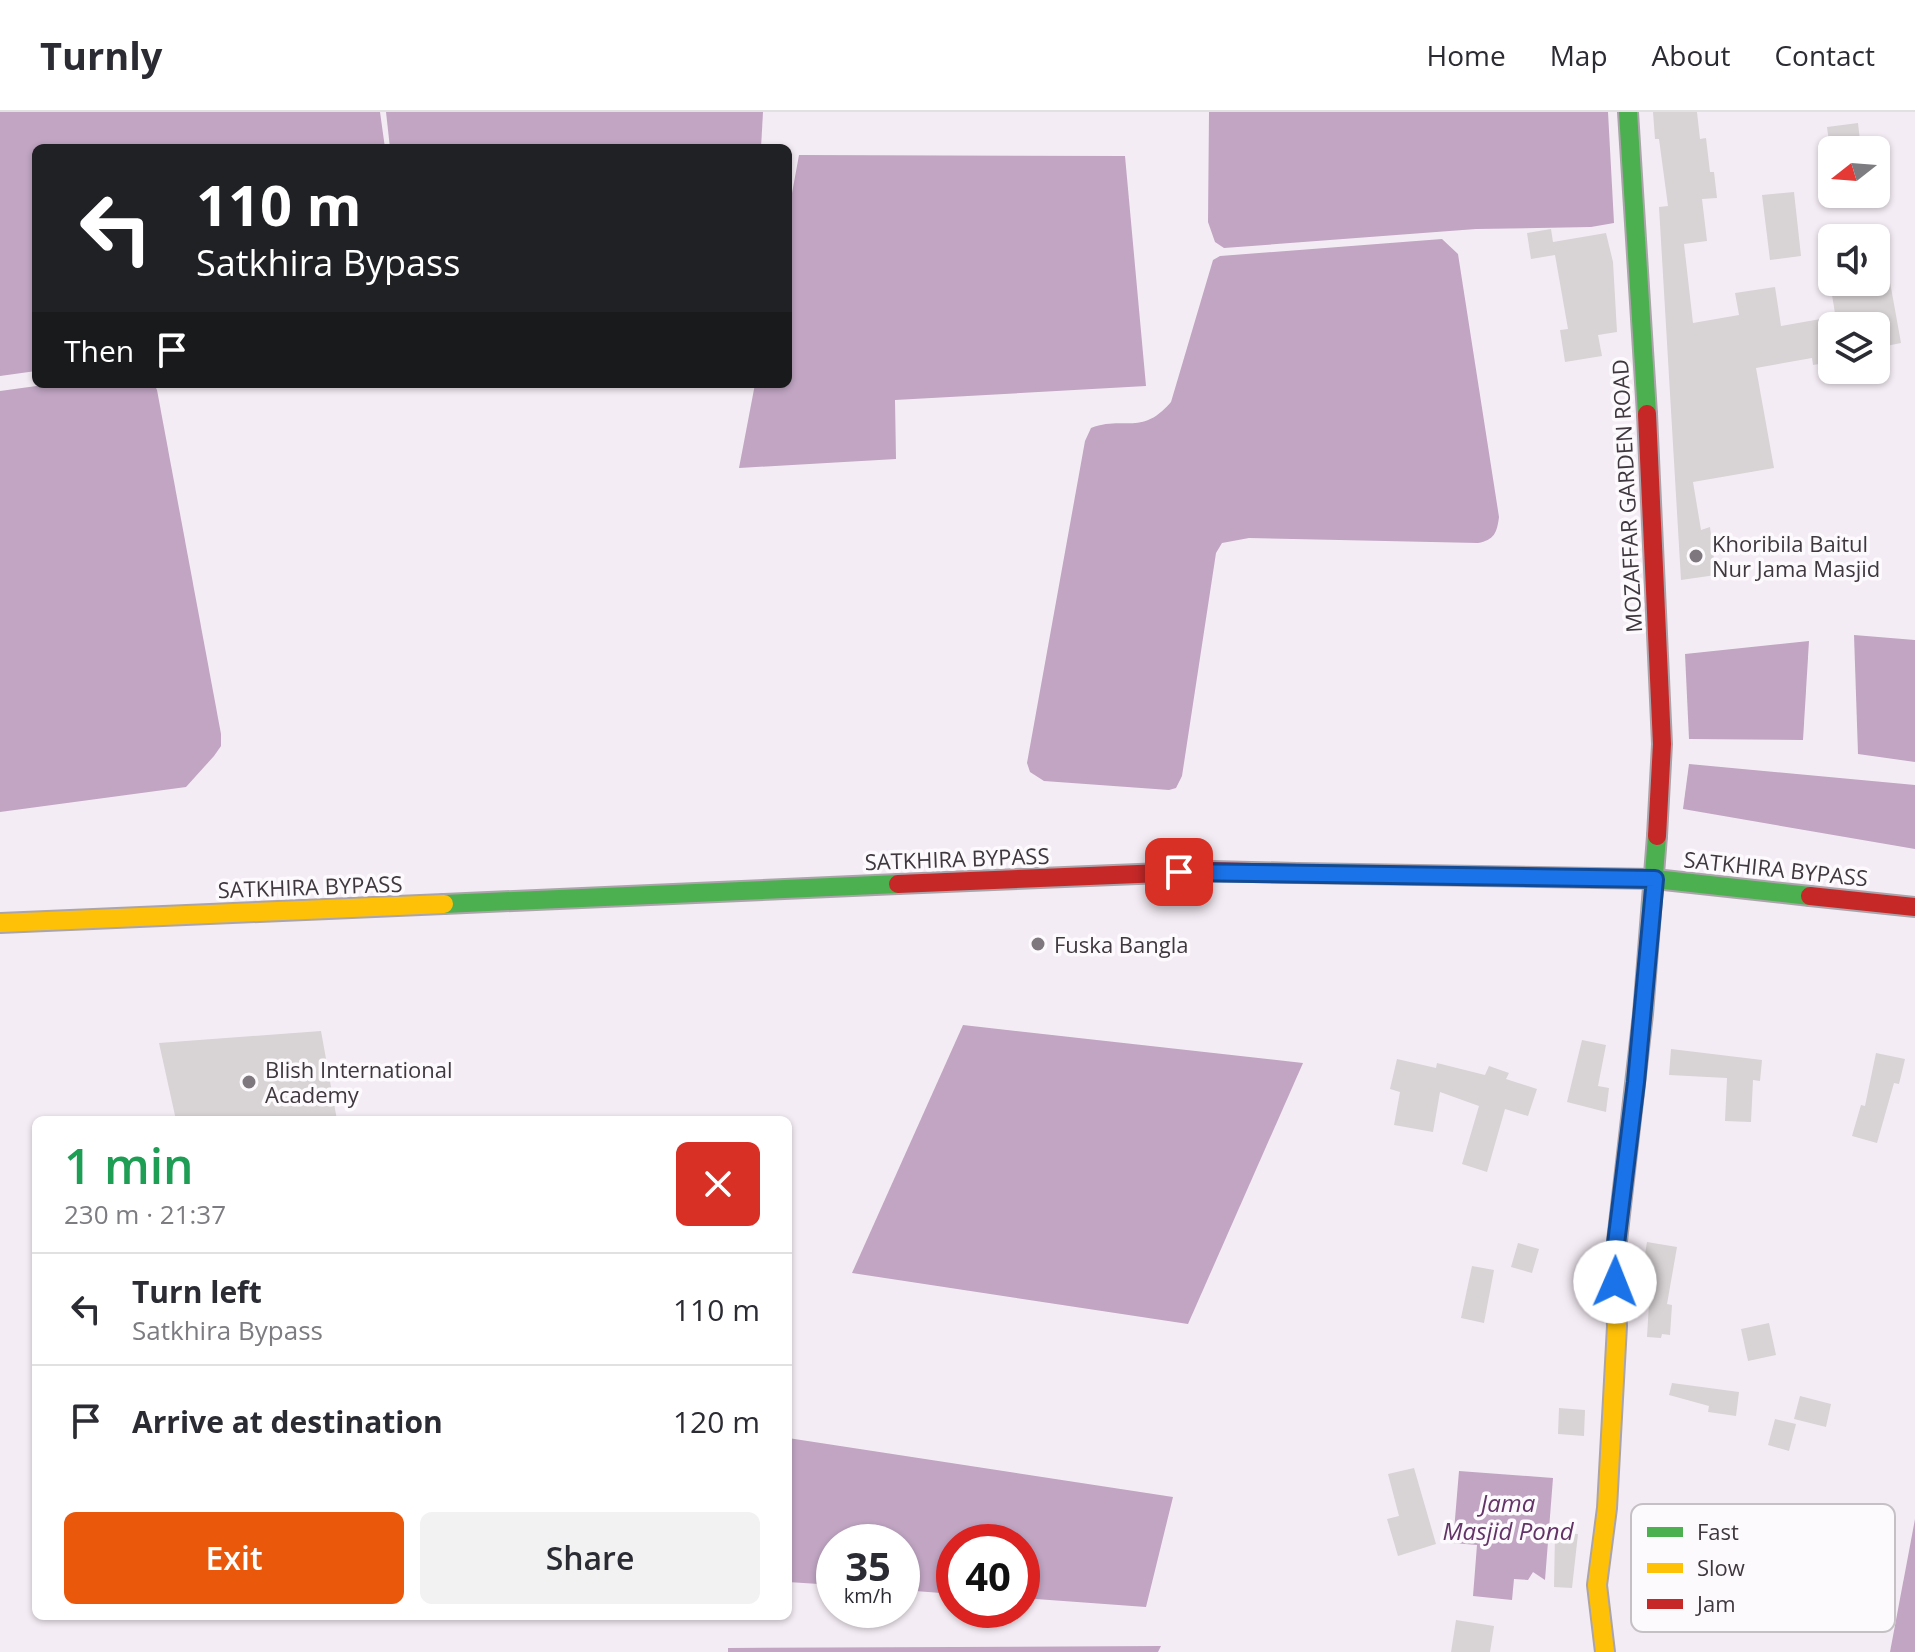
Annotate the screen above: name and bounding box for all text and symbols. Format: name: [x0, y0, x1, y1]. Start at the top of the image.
text: Turnly: [40, 29, 162, 81]
text: Home: [1427, 36, 1506, 74]
text: Map: [1550, 36, 1608, 74]
text: About: [1652, 36, 1730, 74]
text: Contact: [1774, 36, 1875, 74]
north arrow: [1818, 136, 1890, 208]
map controls: [1818, 136, 1890, 384]
text: 110 m: [196, 166, 362, 242]
icon: left: [64, 176, 168, 280]
button: sound: [1818, 224, 1890, 296]
text: Satkhira Bypass: [196, 238, 460, 287]
button: layers: [1818, 312, 1890, 384]
icon: arrive: [150, 328, 194, 372]
text: Then: [64, 330, 134, 371]
street label: MOZAFFAR GARDEN ROAD: [1604, 358, 1648, 634]
place label: Khoribila Baitul Nur Jama Masjid: [1712, 528, 1880, 583]
marker: Khoribila Baitul Nur Jama Masjid: [1687, 547, 1705, 565]
pin: [1145, 838, 1213, 906]
street label: SATKHIRA BYPASS: [864, 840, 1050, 876]
street label: SATKHIRA BYPASS: [1682, 843, 1870, 893]
icon: arrive: [1157, 850, 1201, 894]
street label: SATKHIRA BYPASS: [217, 868, 403, 904]
place label: Fuska Bangla: [1054, 929, 1188, 959]
marker: Fuska Bangla: [1029, 935, 1047, 953]
place label: Blish International Academy: [265, 1054, 452, 1109]
marker: Blish International Academy: [240, 1073, 258, 1091]
text: 1 min: [64, 1133, 194, 1198]
button: close: [676, 1142, 760, 1226]
text: 230 m · 21:37: [64, 1196, 226, 1232]
position arrow: [1573, 1240, 1657, 1324]
text: Turn left: [132, 1271, 262, 1312]
icon: left: [64, 1287, 108, 1331]
text: 110 m: [673, 1289, 760, 1330]
text: Satkhira Bypass: [132, 1312, 323, 1348]
icon: arrive: [64, 1399, 108, 1443]
text: Arrive at destination: [132, 1401, 443, 1442]
text: 120 m: [673, 1401, 760, 1442]
water label: Jama Masjid Pond: [1442, 1486, 1575, 1547]
legend: [1631, 1504, 1895, 1632]
button: Exit: [64, 1512, 404, 1604]
button: Share: [420, 1512, 760, 1604]
text: Fast: [1697, 1516, 1739, 1546]
speed limit sign: 40: [936, 1524, 1040, 1628]
text: 35: [845, 1538, 891, 1593]
text: Slow: [1697, 1552, 1745, 1582]
text: km/h: [844, 1582, 892, 1609]
text: Jam: [1695, 1588, 1736, 1618]

